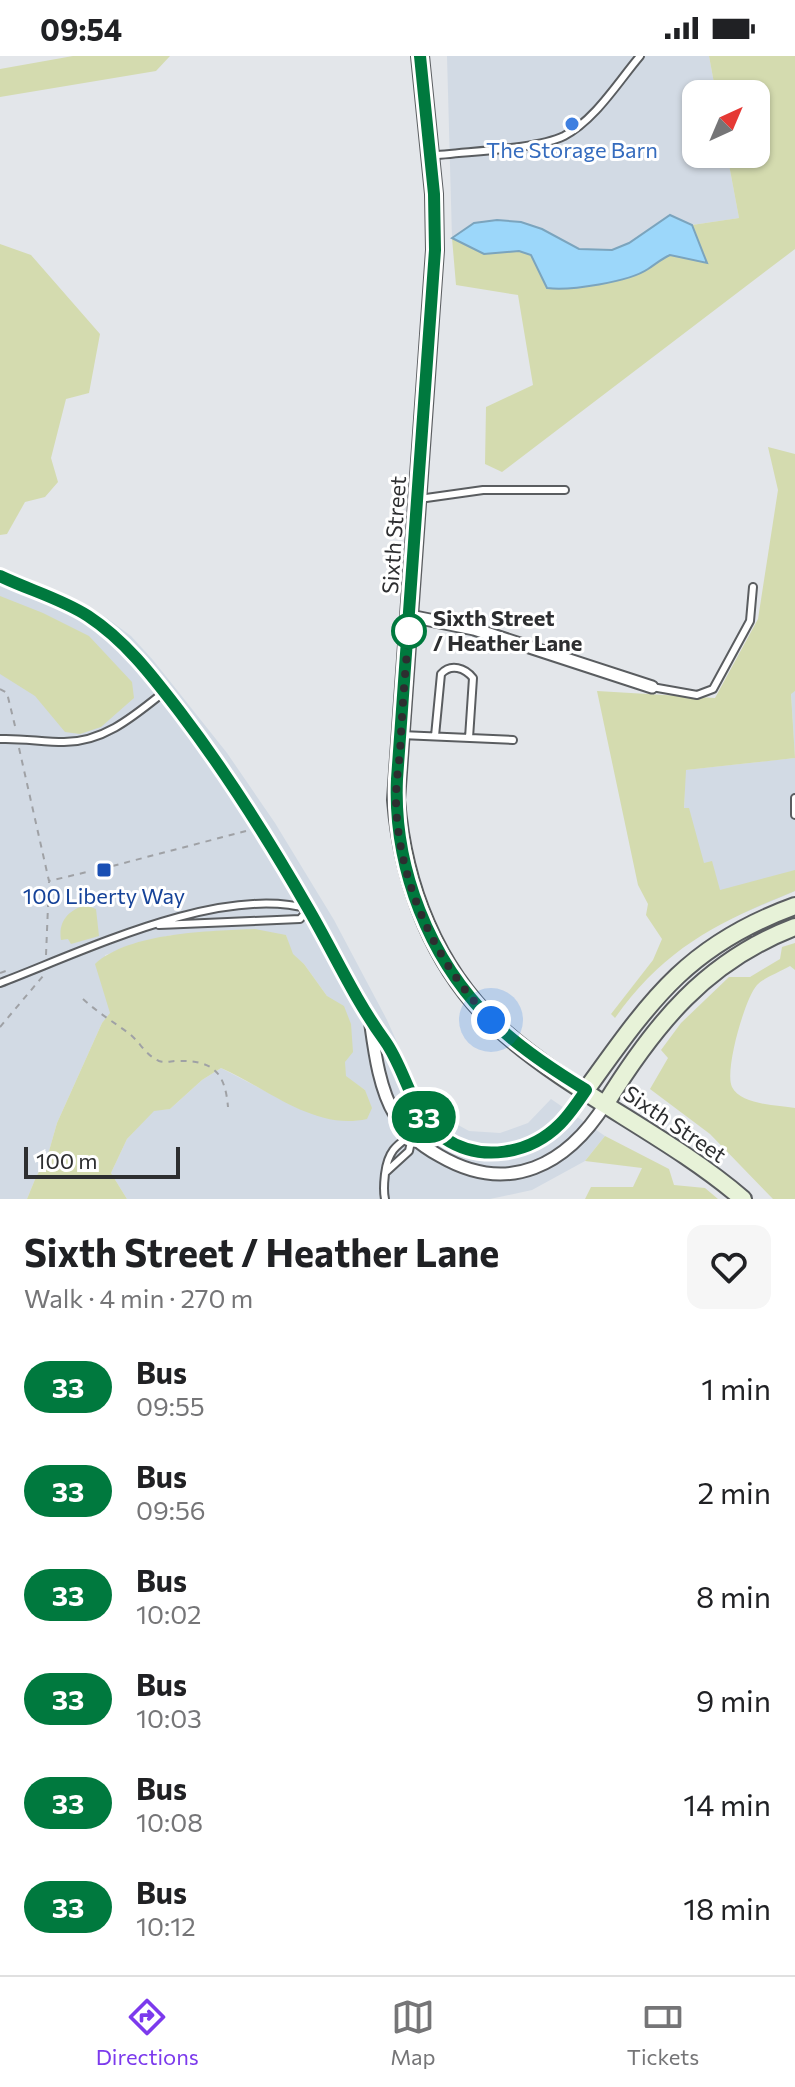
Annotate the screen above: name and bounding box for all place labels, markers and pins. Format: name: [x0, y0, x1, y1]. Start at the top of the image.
marker: The Storage Barn: [563, 115, 581, 133]
place label: The Storage Barn: [486, 136, 658, 163]
place label: Sixth Street / Heather Lane: [433, 604, 582, 656]
marker: Sixth Street / Heather Lane: [392, 614, 426, 648]
marker: 100 Liberty Way: [95, 861, 113, 879]
place label: 100 Liberty Way: [23, 882, 185, 909]

